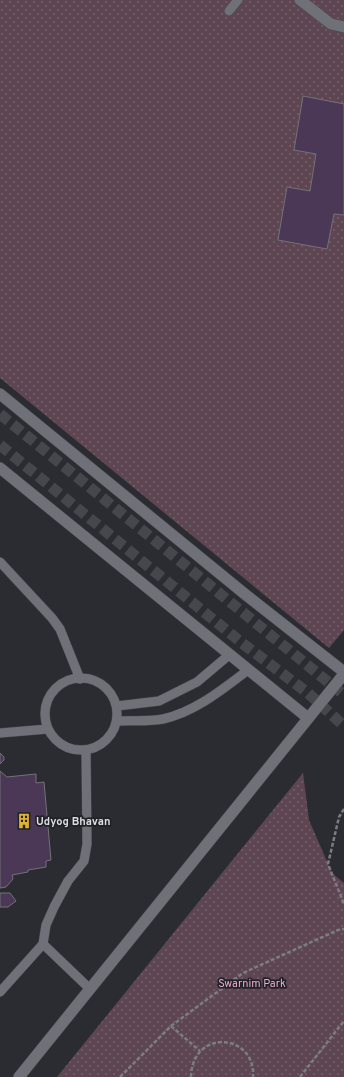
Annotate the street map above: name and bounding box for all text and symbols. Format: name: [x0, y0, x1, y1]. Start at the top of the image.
building icon: Udyog Bhavan: [15, 812, 33, 830]
place label: Udyog Bhavan: [36, 815, 110, 829]
park label: Swarnim Park: [218, 977, 286, 991]

